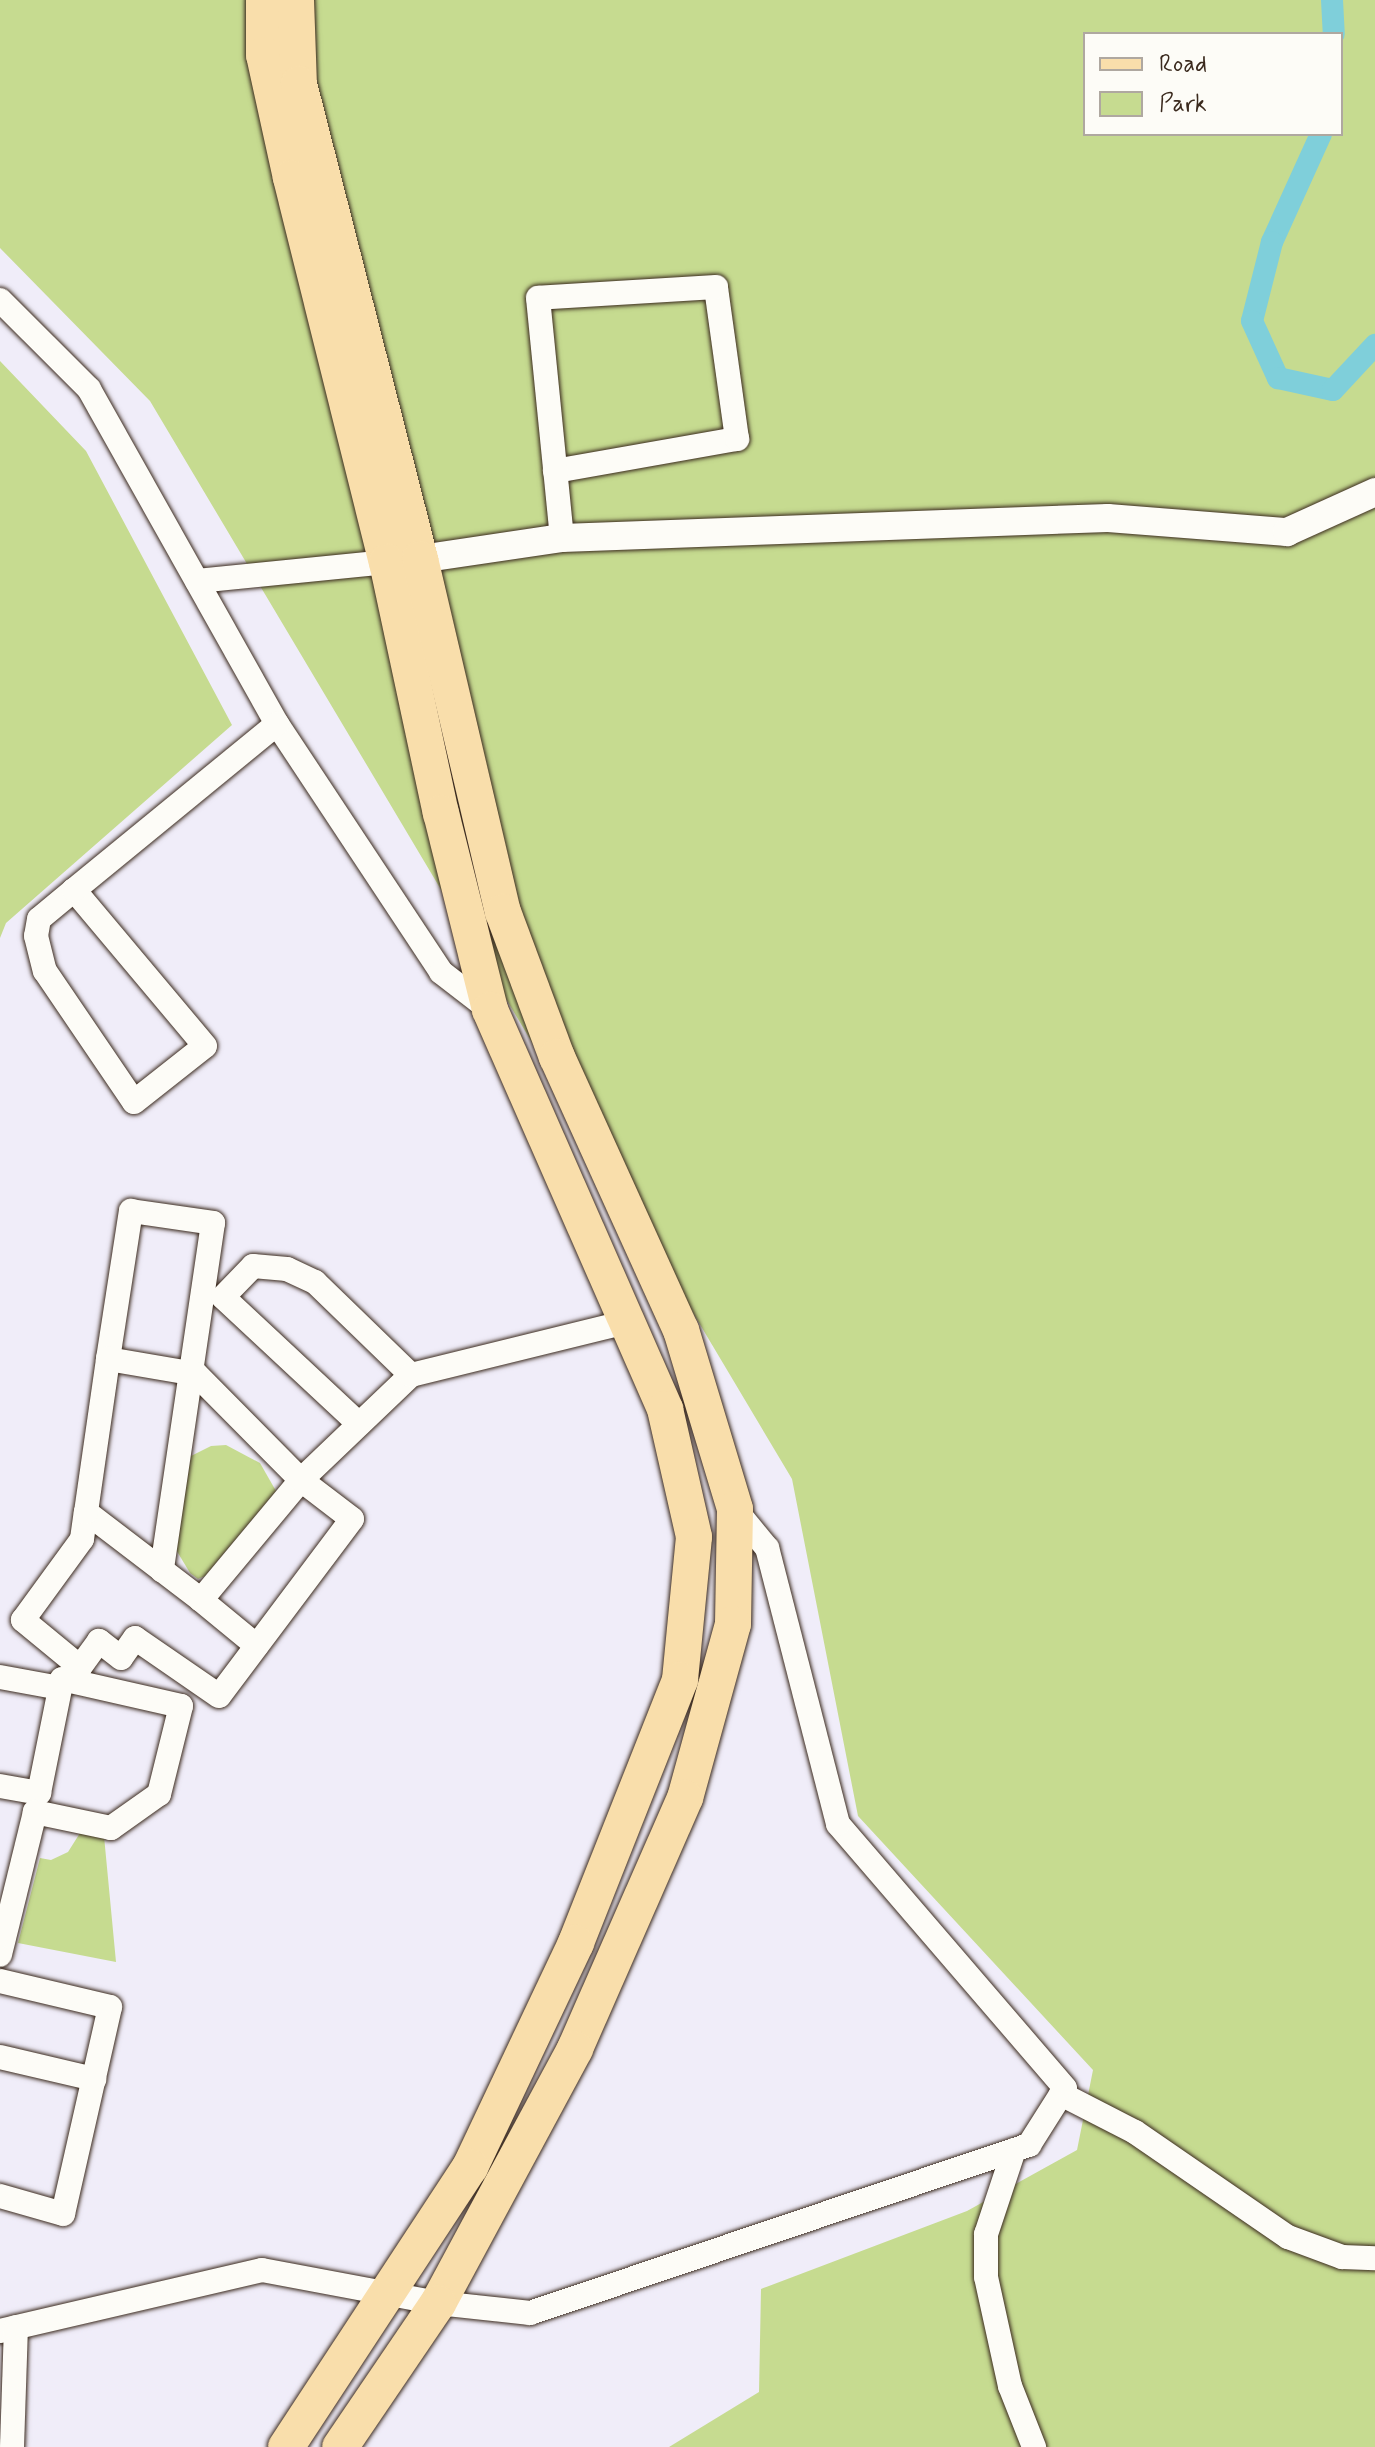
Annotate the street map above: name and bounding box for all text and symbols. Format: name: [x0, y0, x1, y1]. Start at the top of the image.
legend: [1083, 32, 1343, 136]
text: Road: [1159, 49, 1207, 80]
text: Park: [1159, 89, 1207, 120]

